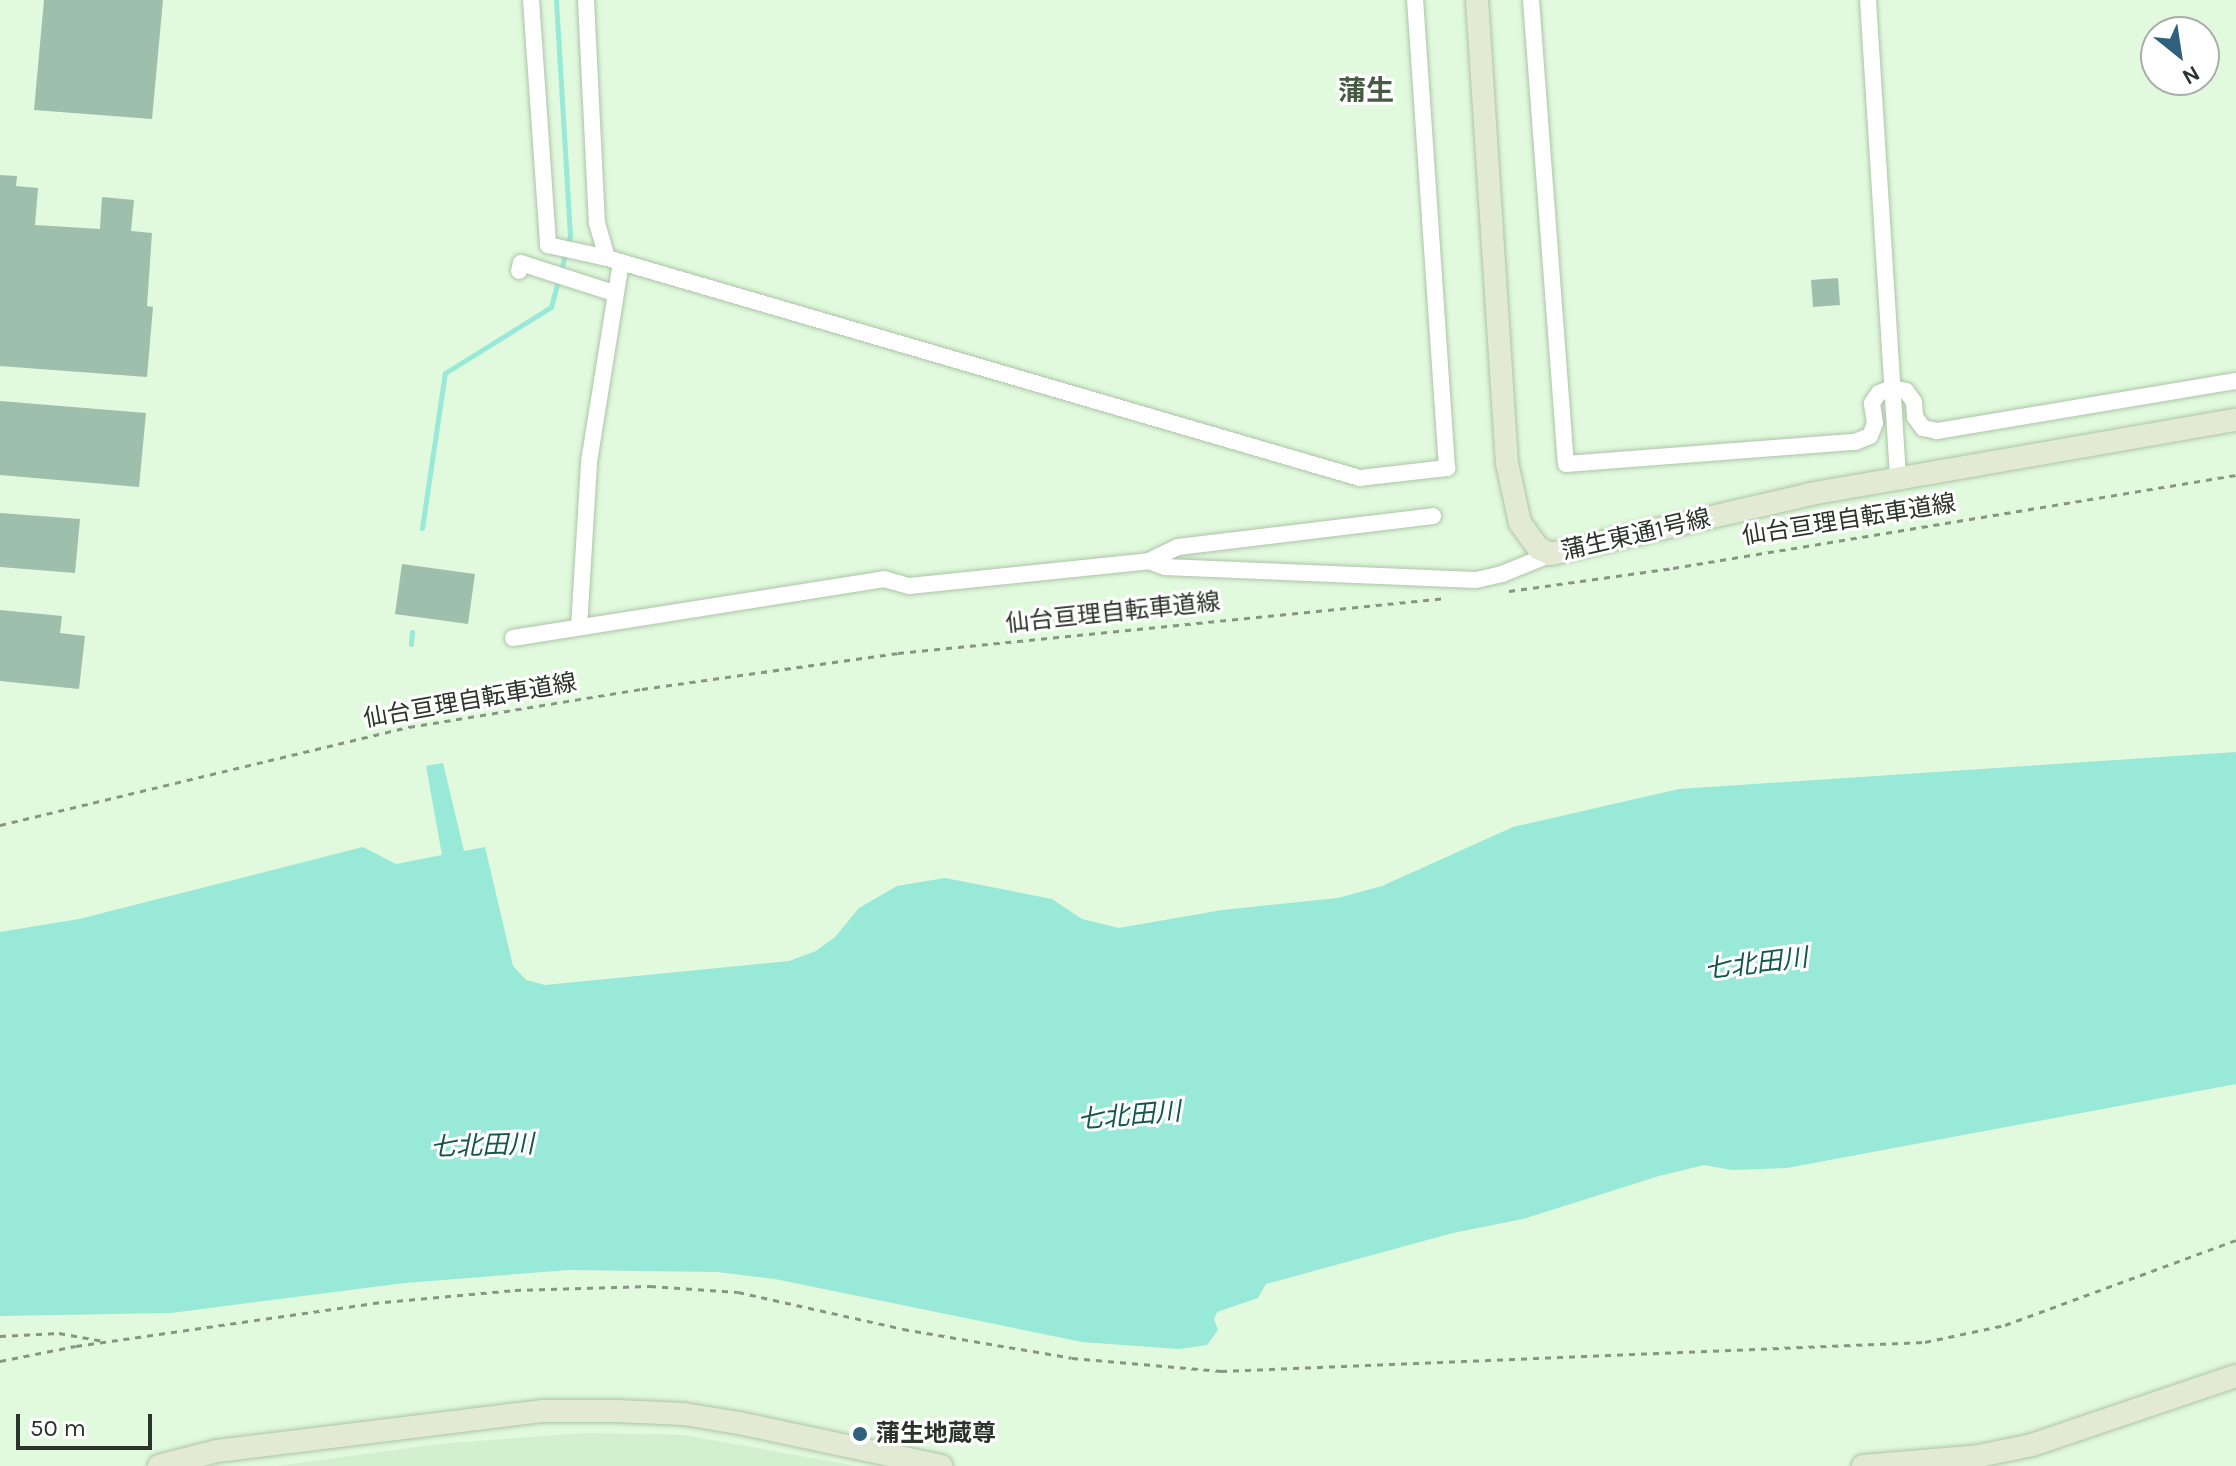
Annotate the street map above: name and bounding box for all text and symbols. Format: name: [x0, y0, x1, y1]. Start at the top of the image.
north arrow: [2140, 16, 2220, 96]
text: N: [2178, 60, 2204, 90]
district label: 蒲生: [1338, 74, 1394, 108]
street label: 仙台亘理自転車道線: [1740, 489, 1958, 551]
street label: 蒲生東通1号線: [1559, 504, 1713, 566]
street label: 仙台亘理自転車道線: [1004, 587, 1222, 639]
street label: 仙台亘理自転車道線: [361, 668, 579, 734]
water label: 七北田川: [1702, 942, 1810, 986]
water label: 七北田川: [1076, 1096, 1182, 1136]
water label: 七北田川: [429, 1129, 535, 1163]
scale bar: [20, 1398, 156, 1448]
text: 50 m: [30, 1414, 86, 1442]
place label: 蒲生地蔵尊: [876, 1420, 996, 1448]
marker: 蒲生地蔵尊: [851, 1425, 869, 1443]

